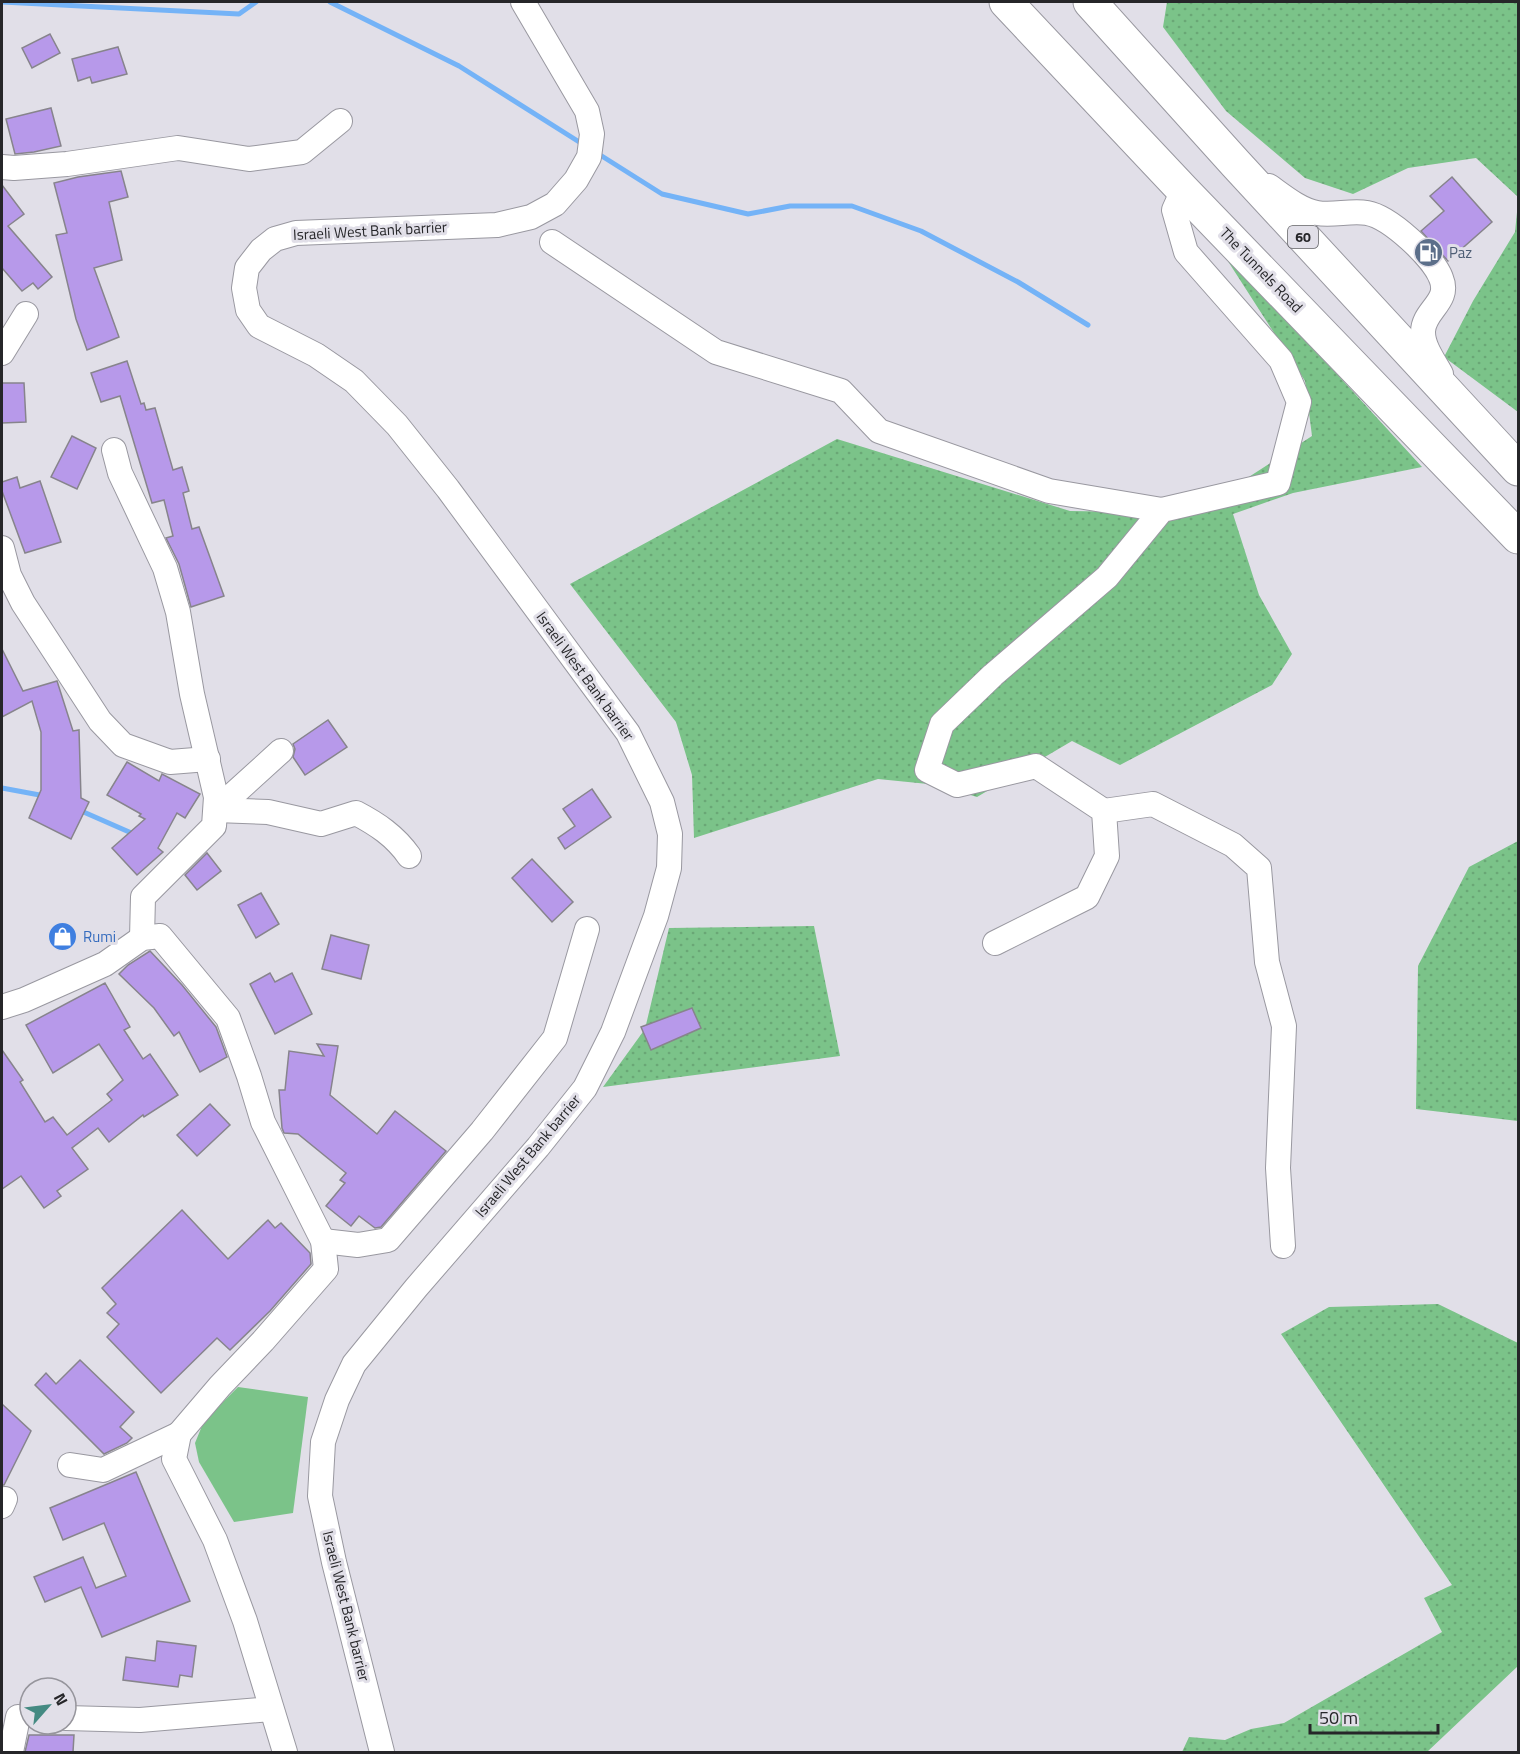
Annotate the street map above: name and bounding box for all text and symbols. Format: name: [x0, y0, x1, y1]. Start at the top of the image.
street label: Israeli West Bank barrier: [292, 215, 448, 246]
street label: The Tunnels Road: [1214, 222, 1308, 318]
road number: 60: [1288, 226, 1318, 248]
fuel station icon: Paz: [1412, 237, 1444, 269]
place label: Paz: [1449, 241, 1472, 264]
street label: Israeli West Bank barrier: [531, 607, 640, 745]
shop icon: Rumi: [46, 921, 78, 953]
place label: Rumi: [83, 925, 116, 948]
street label: Israeli West Bank barrier: [469, 1089, 586, 1222]
street label: Israeli West Bank barrier: [317, 1528, 376, 1683]
north arrow: [18, 1676, 78, 1736]
text: N: [48, 1688, 74, 1709]
scale bar: [1310, 1697, 1438, 1735]
text: 50 m: [1319, 1704, 1358, 1731]

